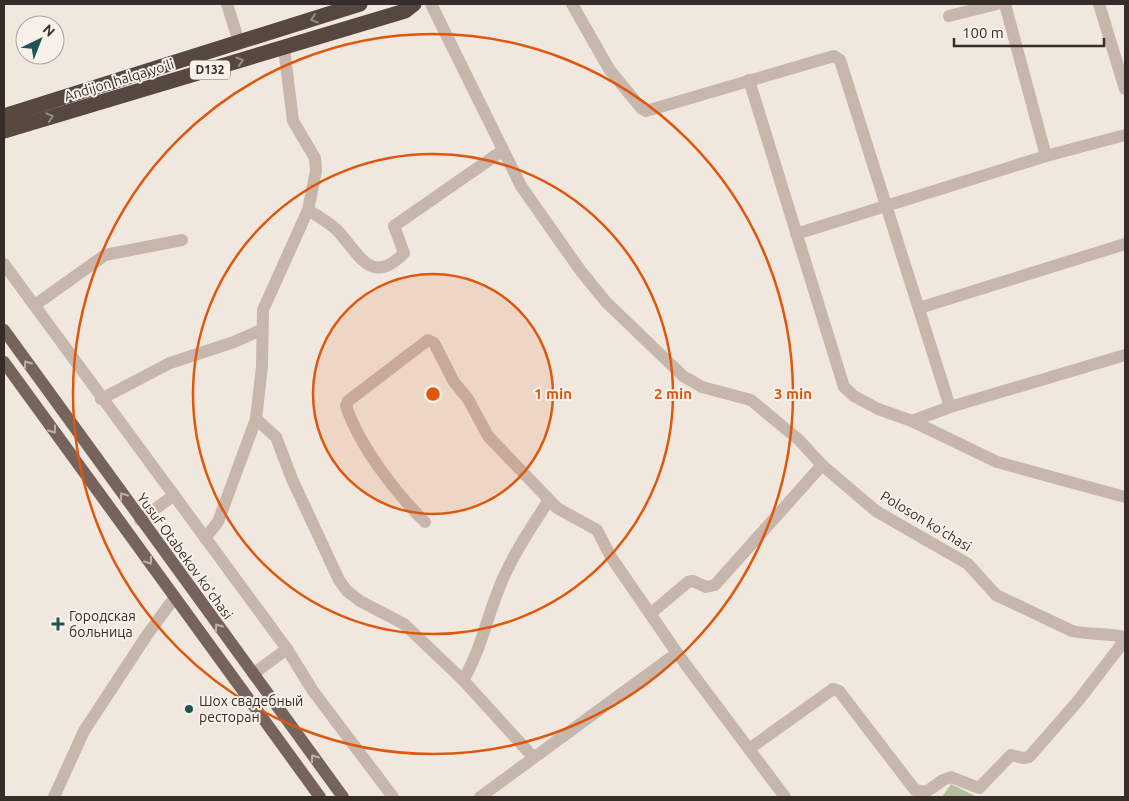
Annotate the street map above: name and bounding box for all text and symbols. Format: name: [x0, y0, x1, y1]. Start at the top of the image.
one-way arrow: [310, 13, 318, 23]
north arrow: [15, 15, 65, 65]
scale bar: [954, 15, 1104, 47]
text: N: [40, 21, 58, 40]
text: 100 m: [962, 24, 1004, 41]
street label: Andijon halqa yo‘li: [62, 56, 176, 104]
one-way arrow: [235, 56, 244, 67]
road number: D132: [190, 60, 230, 80]
one-way arrow: [46, 113, 54, 123]
one-way arrow: [24, 360, 33, 370]
centre of rings: [424, 385, 442, 403]
text: 1 min: [534, 385, 572, 402]
text: 2 min: [654, 385, 692, 402]
text: 3 min: [774, 385, 812, 402]
one-way arrow: [47, 424, 56, 434]
street label: Poloson ko'chasi: [878, 488, 974, 554]
street label: Yusuf Otabekov ko'chasi: [134, 490, 236, 622]
one-way arrow: [120, 493, 128, 502]
one-way arrow: [143, 555, 152, 565]
place label: Городская больница: [69, 608, 136, 640]
marker: Городская больница: [51, 617, 65, 631]
one-way arrow: [215, 623, 224, 633]
place label: Шох свадебный ресторан: [199, 693, 303, 725]
marker: Шох свадебный ресторан: [183, 703, 195, 715]
one-way arrow: [312, 755, 320, 764]

